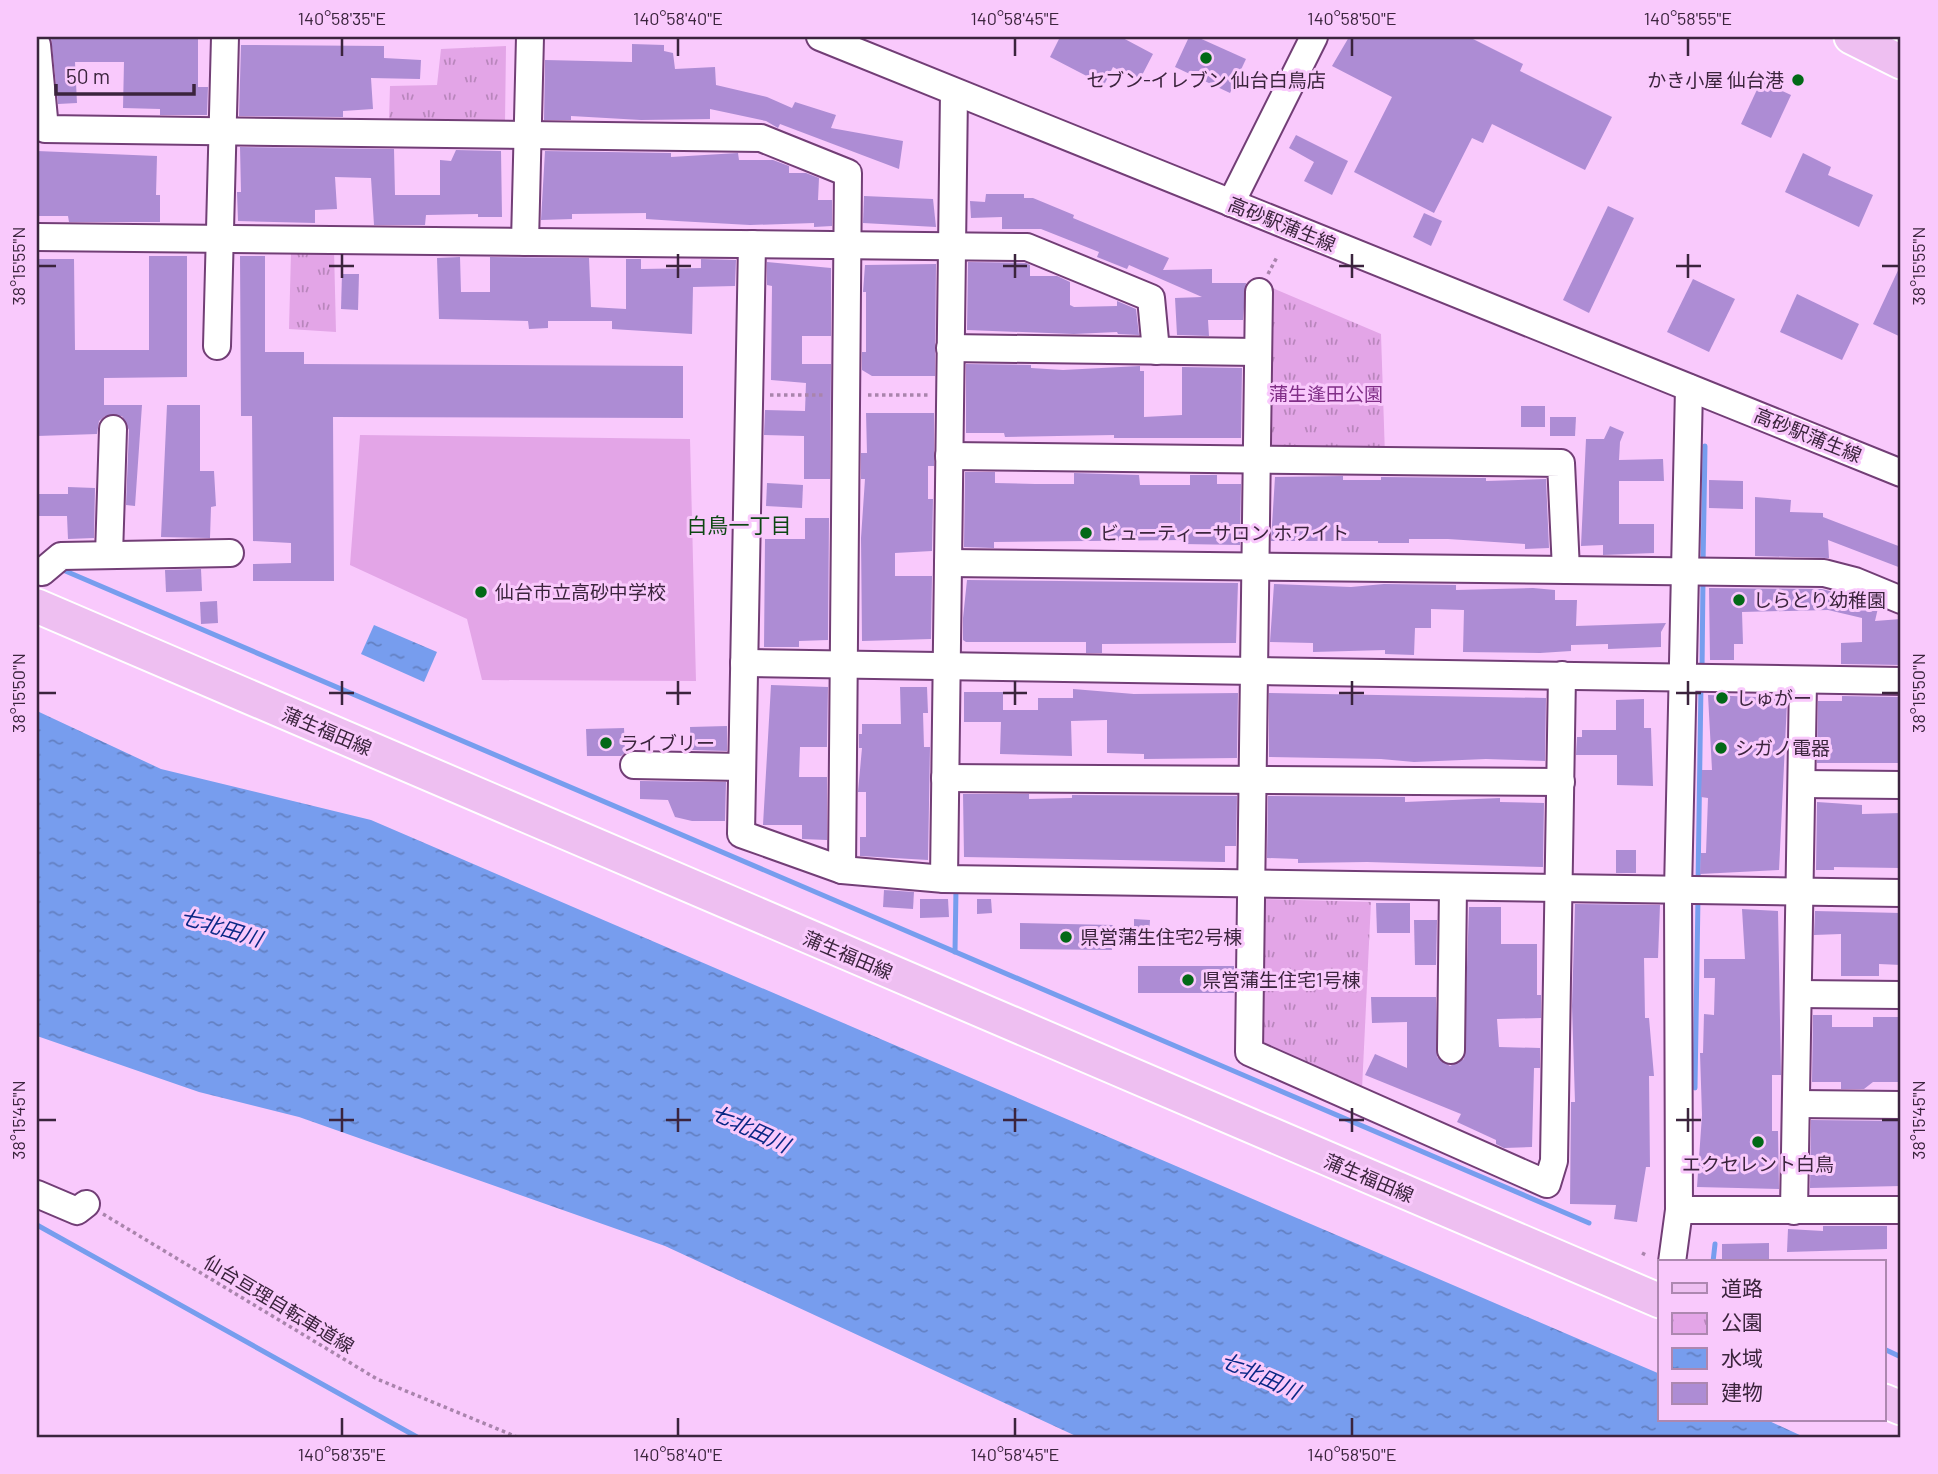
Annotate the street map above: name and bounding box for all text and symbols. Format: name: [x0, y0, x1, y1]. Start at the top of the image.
text: 140°58'35"E: [298, 7, 386, 29]
text: 140°58'40"E: [633, 7, 723, 29]
text: 140°58'45"E: [971, 7, 1059, 29]
text: 140°58'50"E: [1307, 7, 1397, 29]
text: 140°58'55"E: [1644, 7, 1732, 29]
marker: セブン-イレブン 仙台白鳥店: [1198, 50, 1214, 66]
scale bar: [56, 52, 194, 96]
text: 50 m: [66, 63, 110, 88]
place label: セブン-イレブン 仙台白鳥店: [1086, 68, 1326, 91]
place label: かき小屋 仙台港: [1647, 68, 1784, 91]
marker: かき小屋 仙台港: [1790, 72, 1806, 88]
street label: 高砂駅蒲生線: [1225, 192, 1339, 256]
text: 38°15'55"N: [7, 227, 29, 305]
text: 38°15'55"N: [1907, 227, 1929, 305]
park label: 蒲生逢田公園: [1269, 382, 1383, 405]
street label: 高砂駅蒲生線: [1751, 403, 1865, 467]
district label: 白鳥一丁目: [687, 512, 792, 537]
place label: ビューティーサロン ホワイト: [1100, 521, 1349, 544]
marker: ビューティーサロン ホワイト: [1078, 525, 1094, 541]
place label: 仙台市立高砂中学校: [495, 580, 666, 603]
marker: 仙台市立高砂中学校: [473, 584, 489, 600]
place label: しらとり幼稚園: [1753, 588, 1886, 611]
marker: しらとり幼稚園: [1731, 592, 1747, 608]
text: 38°15'50"N: [7, 653, 29, 733]
text: 38°15'50"N: [1907, 653, 1929, 733]
place label: しゅがー: [1736, 686, 1812, 709]
marker: しゅがー: [1714, 690, 1730, 706]
street label: 蒲生福田線: [279, 701, 375, 760]
place label: ライブリー: [620, 731, 715, 754]
marker: ライブリー: [598, 735, 614, 751]
place label: シガノ電器: [1735, 736, 1830, 759]
marker: シガノ電器: [1713, 740, 1729, 756]
water label: 七北田川: [178, 902, 267, 951]
street label: 蒲生福田線: [800, 925, 896, 984]
place label: 県営蒲生住宅2号棟: [1080, 925, 1242, 948]
marker: 県営蒲生住宅2号棟: [1058, 929, 1074, 945]
place label: 県営蒲生住宅1号棟: [1202, 968, 1361, 991]
marker: 県営蒲生住宅1号棟: [1180, 972, 1196, 988]
text: 38°15'45"N: [7, 1080, 29, 1160]
text: 38°15'45"N: [1907, 1080, 1929, 1160]
water label: 七北田川: [707, 1099, 796, 1158]
marker: エクセレント白鳥: [1750, 1134, 1766, 1150]
street label: 蒲生福田線: [1321, 1148, 1417, 1207]
place label: エクセレント白鳥: [1682, 1152, 1834, 1175]
street label: 仙台亘理自転車道線: [200, 1250, 358, 1357]
legend: [1658, 1260, 1885, 1422]
text: 道路: [1721, 1275, 1763, 1300]
text: 公園: [1721, 1309, 1763, 1334]
text: 水域: [1721, 1345, 1763, 1370]
water label: 七北田川: [1217, 1346, 1306, 1404]
text: 建物: [1721, 1379, 1763, 1404]
text: 140°58'35"E: [298, 1443, 386, 1465]
text: 140°58'40"E: [633, 1443, 723, 1465]
text: 140°58'45"E: [971, 1443, 1059, 1465]
text: 140°58'50"E: [1307, 1443, 1397, 1465]

